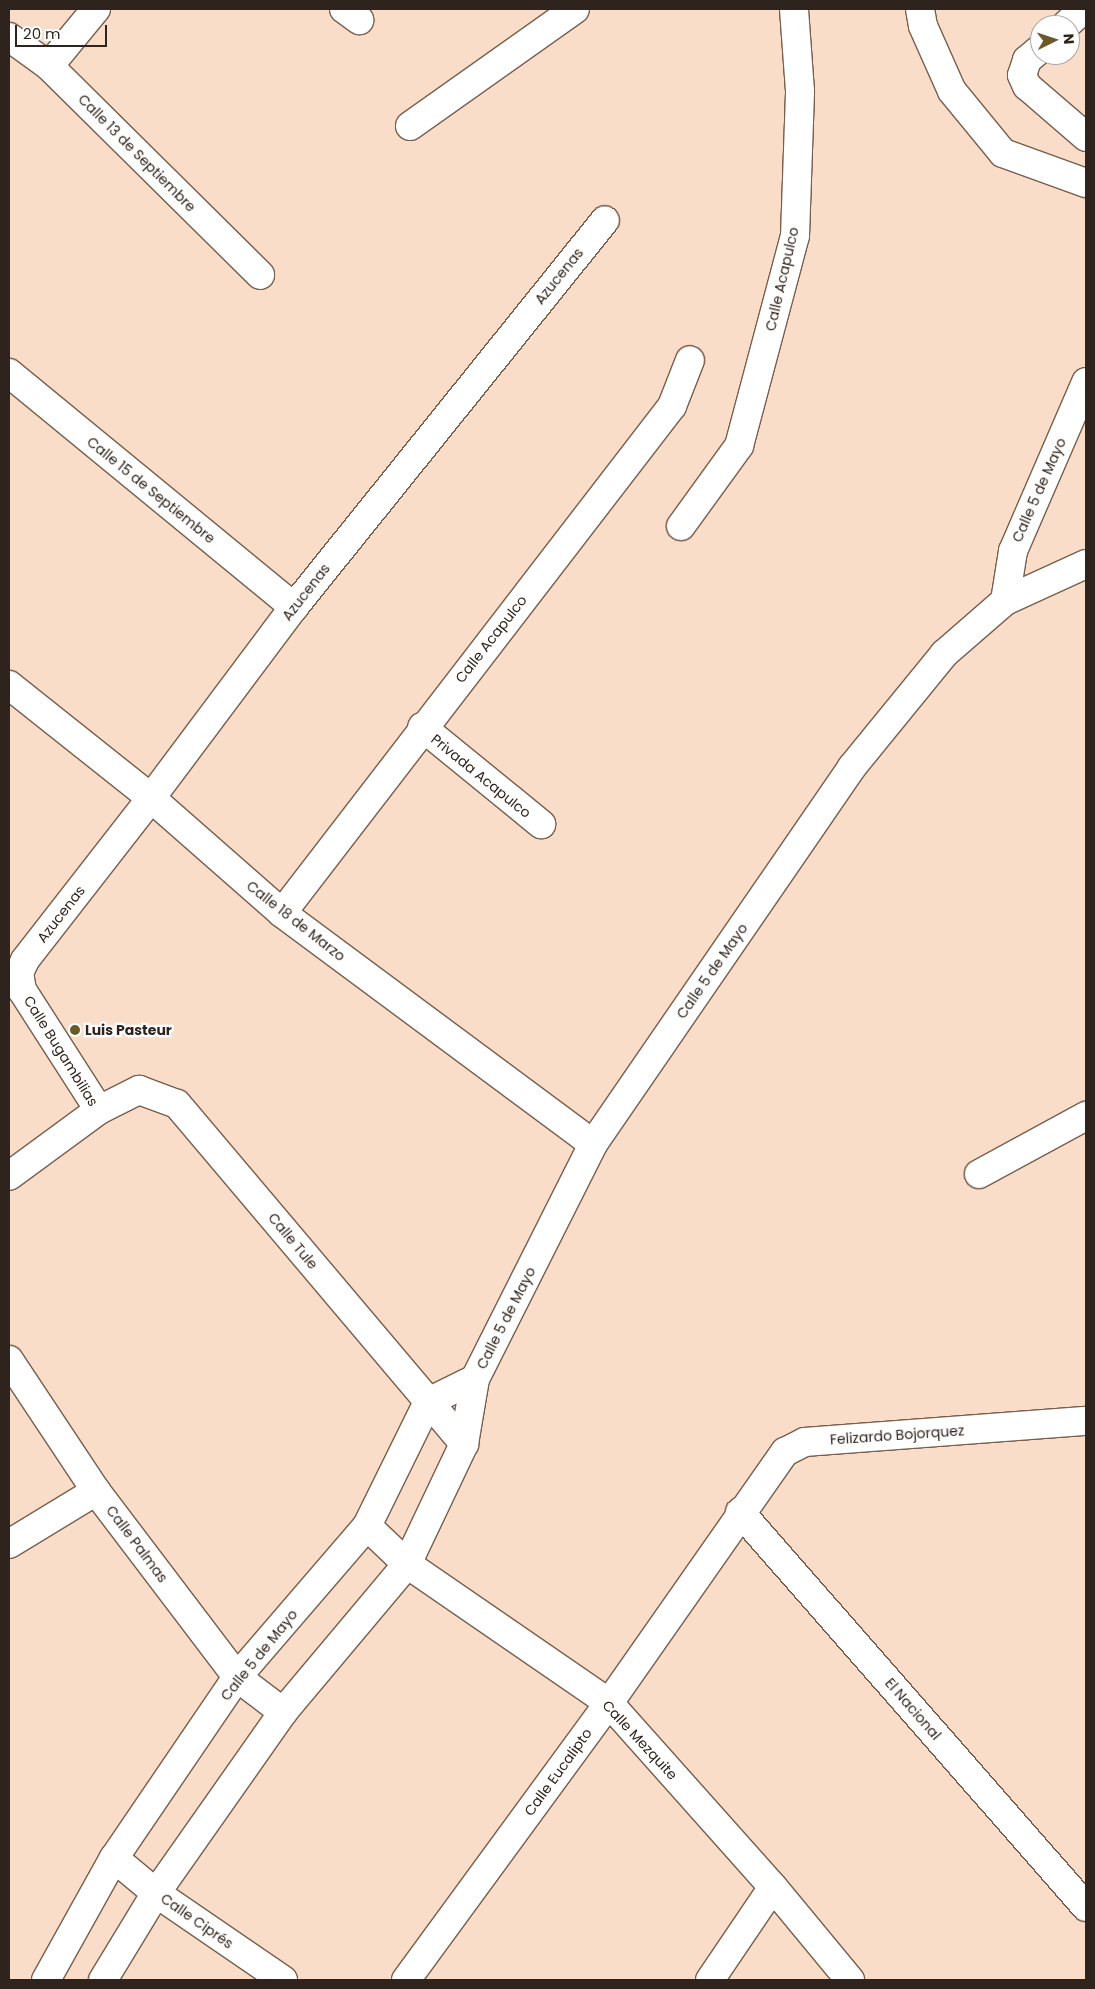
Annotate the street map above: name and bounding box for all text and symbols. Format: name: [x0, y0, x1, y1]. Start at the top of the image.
scale bar: [18, 15, 110, 47]
north arrow: [1030, 15, 1080, 65]
text: 20 m: [23, 23, 61, 44]
text: N: [1059, 33, 1079, 45]
street label: Calle 13 de Septiembre: [75, 91, 199, 215]
street label: Calle Acapulco: [762, 225, 802, 333]
street label: Azucenas: [531, 244, 587, 308]
street label: Calle 15 de Septiembre: [84, 433, 218, 547]
street label: Calle 5 de Mayo: [1008, 435, 1070, 545]
street label: Azucenas: [279, 560, 333, 624]
street label: Calle Acapulco: [452, 592, 530, 686]
street label: Privada Acapulco: [428, 731, 534, 821]
street label: Calle 18 de Marzo: [243, 877, 349, 965]
street label: Azucenas: [34, 882, 88, 946]
street label: Calle 5 de Mayo: [673, 920, 751, 1022]
street label: Calle Bugambilias: [20, 993, 102, 1109]
place label: Luis Pasteur: [85, 1022, 172, 1038]
marker: Luis Pasteur: [69, 1024, 81, 1036]
street label: Calle Tule: [265, 1209, 321, 1273]
street label: Calle 5 de Mayo: [473, 1264, 539, 1372]
street label: Felizardo Bojorquez: [829, 1422, 965, 1448]
street label: Calle Palmas: [103, 1502, 171, 1586]
street label: Calle 5 de Mayo: [217, 1606, 301, 1704]
street label: El Nacional: [882, 1675, 944, 1743]
street label: Calle Mezquite: [599, 1697, 681, 1783]
street label: Calle Eucalipto: [521, 1725, 595, 1819]
street label: Calle Ciprés: [158, 1890, 236, 1952]

